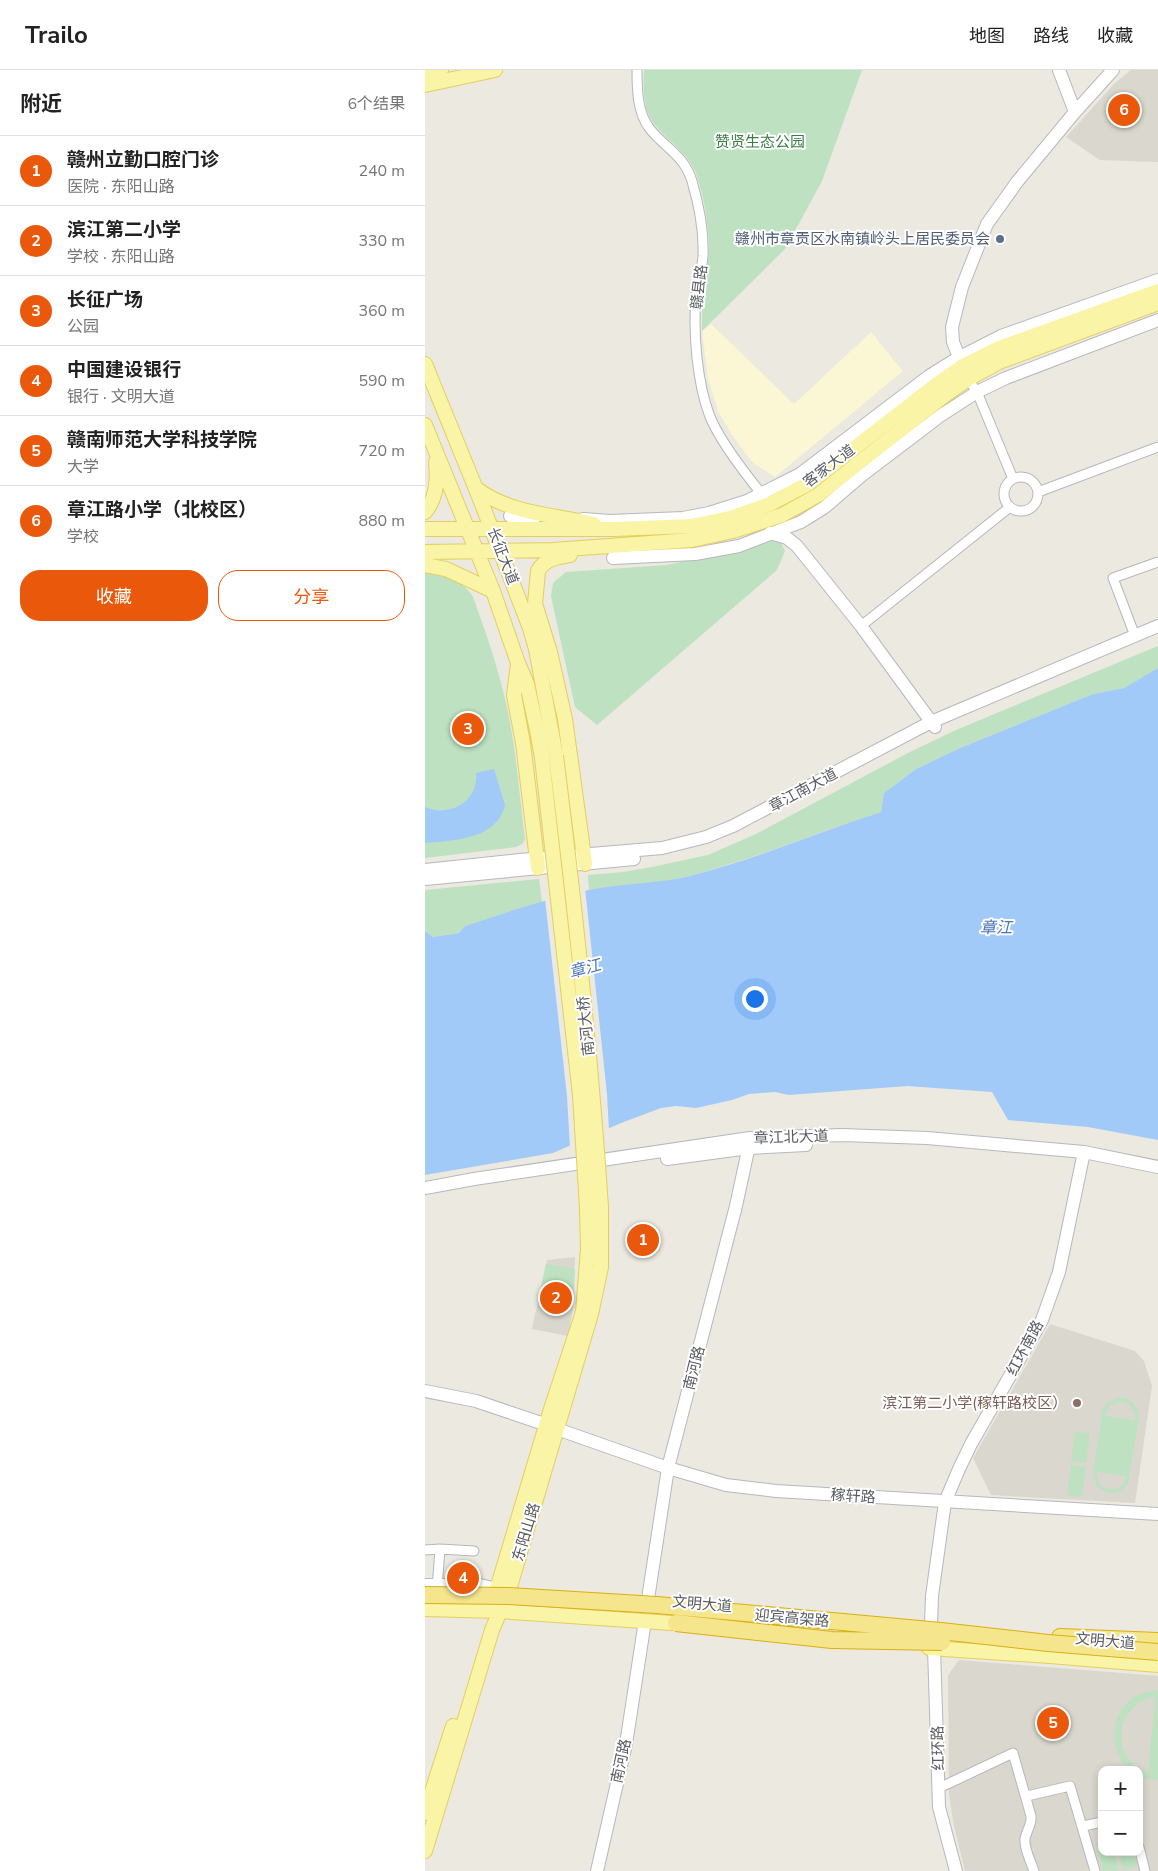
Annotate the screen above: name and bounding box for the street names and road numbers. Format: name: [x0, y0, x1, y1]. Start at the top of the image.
street label: 赣县路: [686, 263, 712, 311]
street label: 客家大道: [799, 440, 859, 492]
street label: 长征大道: [483, 524, 523, 588]
street label: 章江南大道: [765, 764, 841, 816]
street label: 南河大桥: [573, 995, 599, 1057]
street label: 章江北大道: [753, 1126, 829, 1148]
street label: 红环南路: [1002, 1317, 1048, 1379]
street label: 南河路: [679, 1344, 709, 1392]
street label: 稼轩路: [830, 1484, 876, 1508]
street label: 东阳山路: [508, 1500, 544, 1564]
street label: 文明大道: [671, 1591, 733, 1617]
street label: 迎宾高架路: [754, 1605, 830, 1631]
street label: 文明大道: [1074, 1628, 1136, 1654]
street label: 红环路: [928, 1725, 948, 1771]
street label: 南河路: [607, 1737, 635, 1785]

